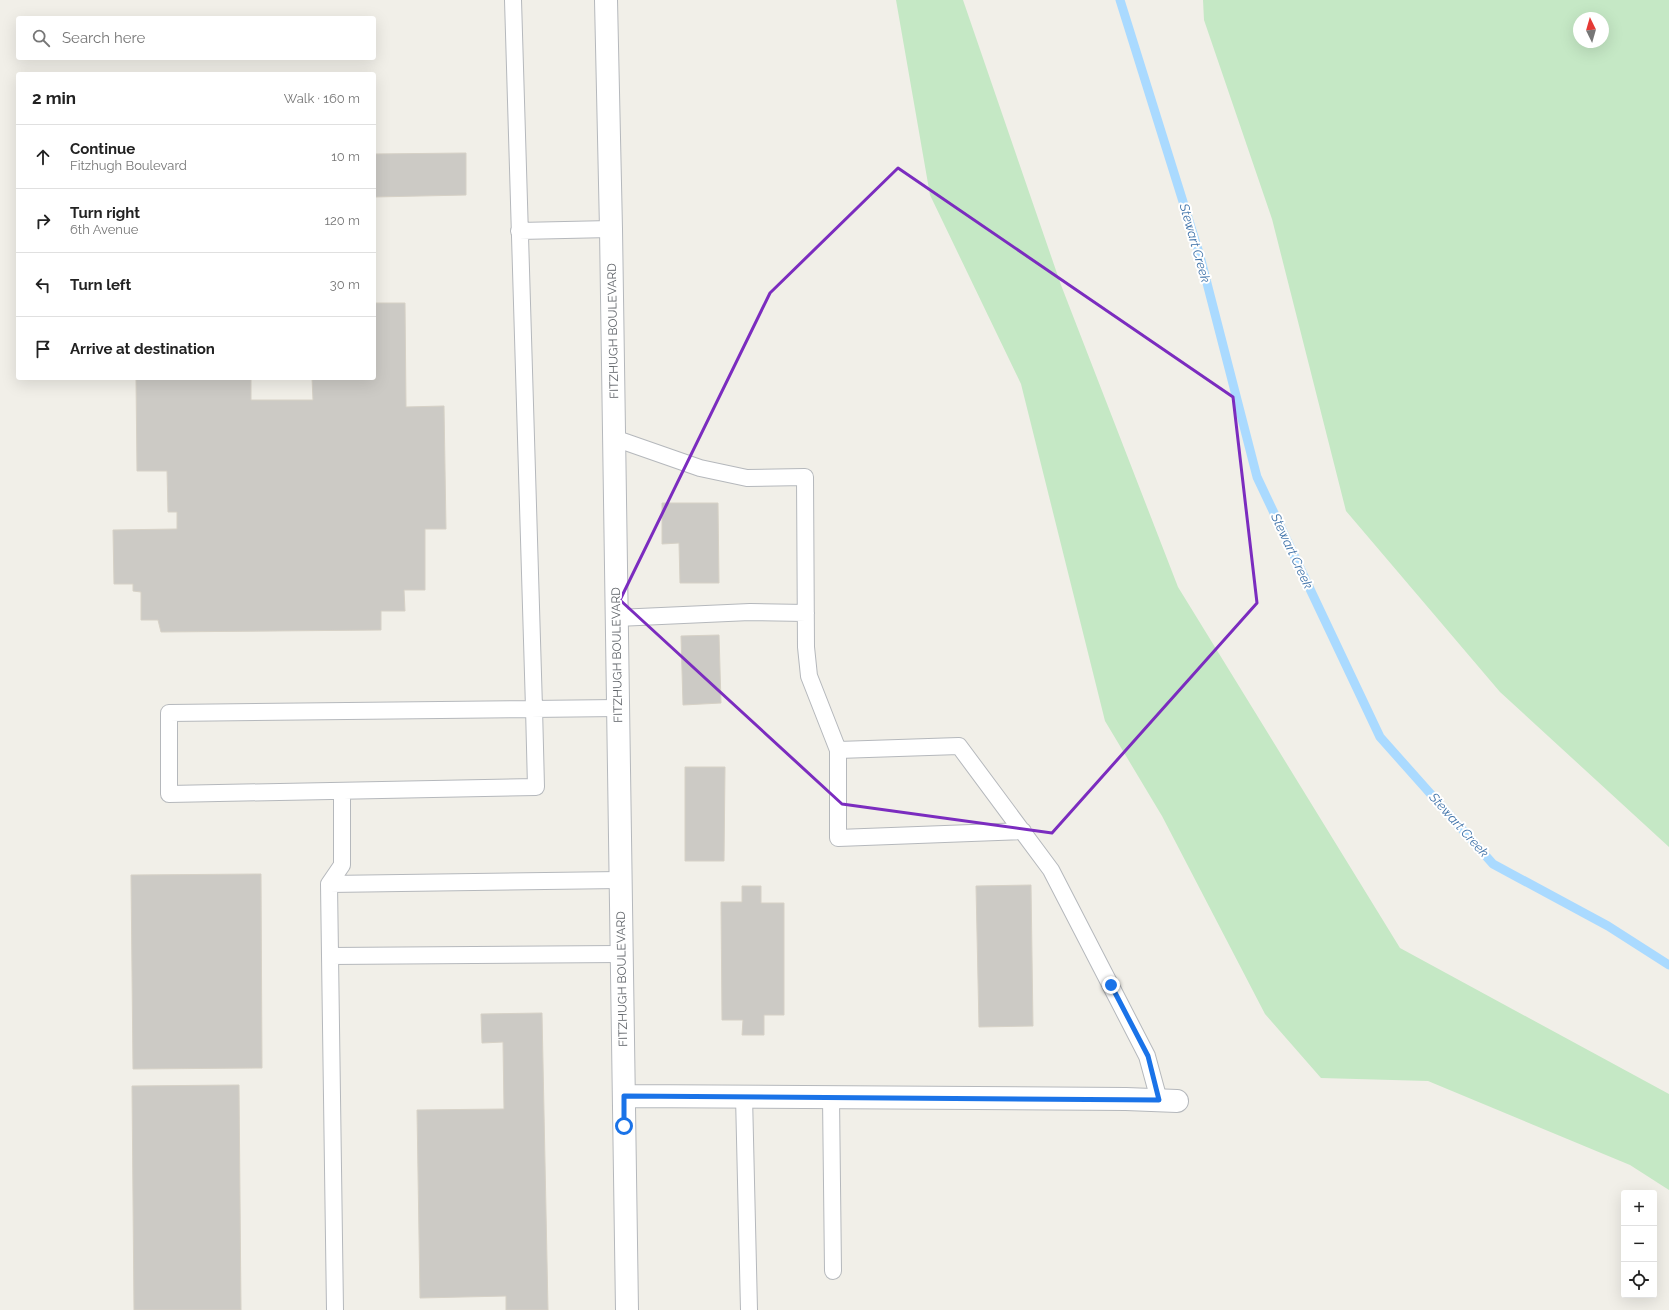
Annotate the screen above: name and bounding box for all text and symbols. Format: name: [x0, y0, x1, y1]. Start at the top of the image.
north arrow: [1573, 12, 1609, 48]
search box: [16, 16, 376, 60]
icon: search: [30, 27, 52, 49]
text: Search here: [62, 29, 145, 47]
text: 2 min: [32, 88, 76, 108]
text: Walk · 160 m: [284, 91, 360, 106]
text: Continue: [70, 140, 135, 158]
icon: ahead: [32, 146, 54, 168]
text: 10 m: [331, 149, 360, 164]
text: Fitzhugh Boulevard: [70, 158, 187, 173]
water label: Stewart Creek: [1176, 201, 1213, 284]
text: Turn right: [70, 204, 140, 222]
icon: right: [32, 210, 54, 232]
text: 120 m: [324, 213, 360, 228]
text: 6th Avenue: [70, 222, 138, 237]
street label: FITZHUGH BOULEVARD: [605, 263, 621, 399]
icon: left: [32, 274, 54, 296]
text: Turn left: [70, 276, 131, 294]
text: 30 m: [330, 277, 360, 292]
icon: arrive: [32, 338, 54, 360]
text: Arrive at destination: [70, 340, 215, 358]
water label: Stewart Creek: [1268, 510, 1316, 591]
street label: FITZHUGH BOULEVARD: [609, 587, 625, 723]
water label: Stewart Creek: [1426, 789, 1492, 860]
street label: FITZHUGH BOULEVARD: [614, 911, 630, 1047]
route end: [1102, 976, 1120, 994]
route start: [615, 1117, 633, 1135]
map controls: [1621, 1190, 1657, 1298]
button: +: [1621, 1190, 1657, 1226]
button: −: [1621, 1226, 1657, 1262]
button: locate: [1621, 1262, 1657, 1298]

